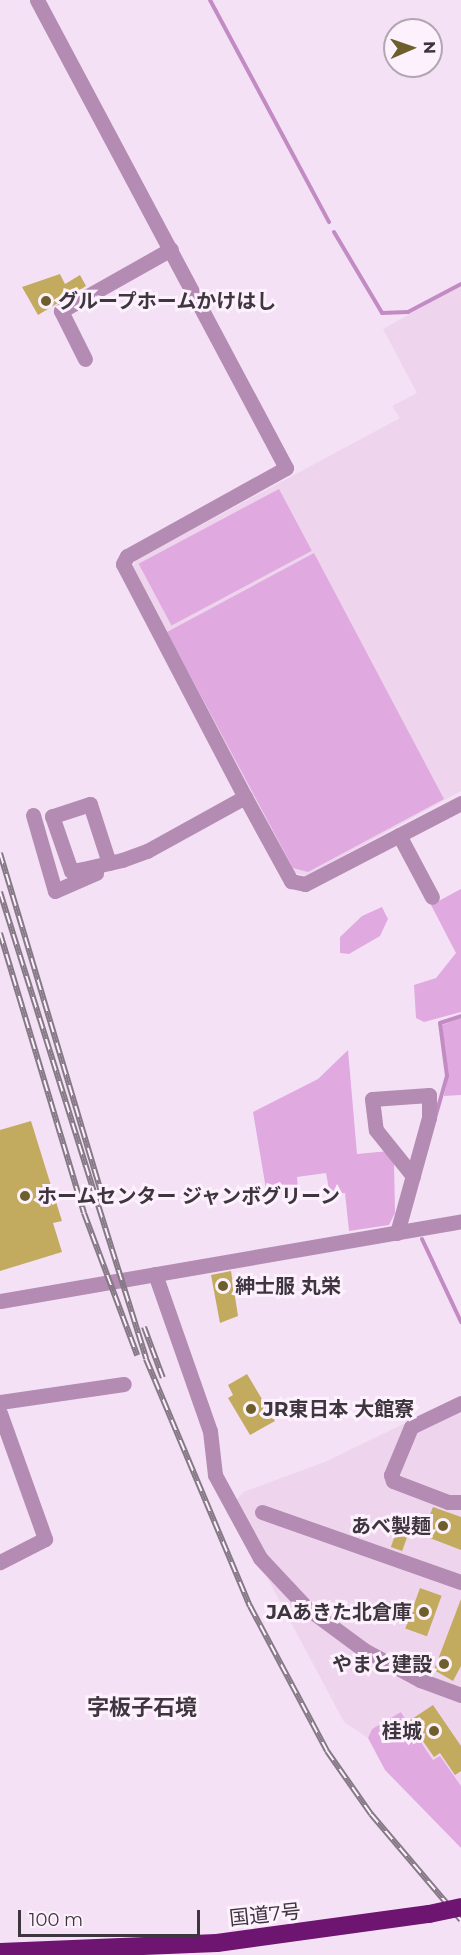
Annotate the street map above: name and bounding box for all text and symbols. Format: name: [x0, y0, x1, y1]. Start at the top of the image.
north arrow: [383, 18, 443, 78]
text: N: [420, 41, 439, 54]
place label: グループホームかけはし: [58, 289, 278, 313]
marker: グループホームかけはし: [39, 294, 53, 308]
place label: ホームセンター ジャンボグリーン: [37, 1184, 343, 1208]
marker: ホームセンター ジャンボグリーン: [18, 1189, 32, 1203]
place label: 紳士服 丸栄: [235, 1274, 341, 1298]
marker: 紳士服 丸栄: [216, 1279, 230, 1293]
place label: JR東日本 大館寮: [263, 1397, 414, 1421]
marker: JR東日本 大館寮: [244, 1402, 258, 1416]
place label: あべ製麺: [351, 1514, 431, 1538]
marker: あべ製麺: [436, 1519, 450, 1533]
place label: JAあきた北倉庫: [266, 1600, 412, 1624]
marker: JAあきた北倉庫: [417, 1605, 431, 1619]
place label: やまと建設: [332, 1652, 432, 1676]
marker: やまと建設: [437, 1657, 451, 1671]
district label: 字板子石境: [87, 1695, 197, 1721]
place label: 桂城: [382, 1719, 422, 1743]
marker: 桂城: [427, 1724, 441, 1738]
scale bar: [21, 1898, 202, 1936]
street label: 国道7号: [228, 1899, 302, 1931]
text: 100 m: [29, 1909, 83, 1931]

